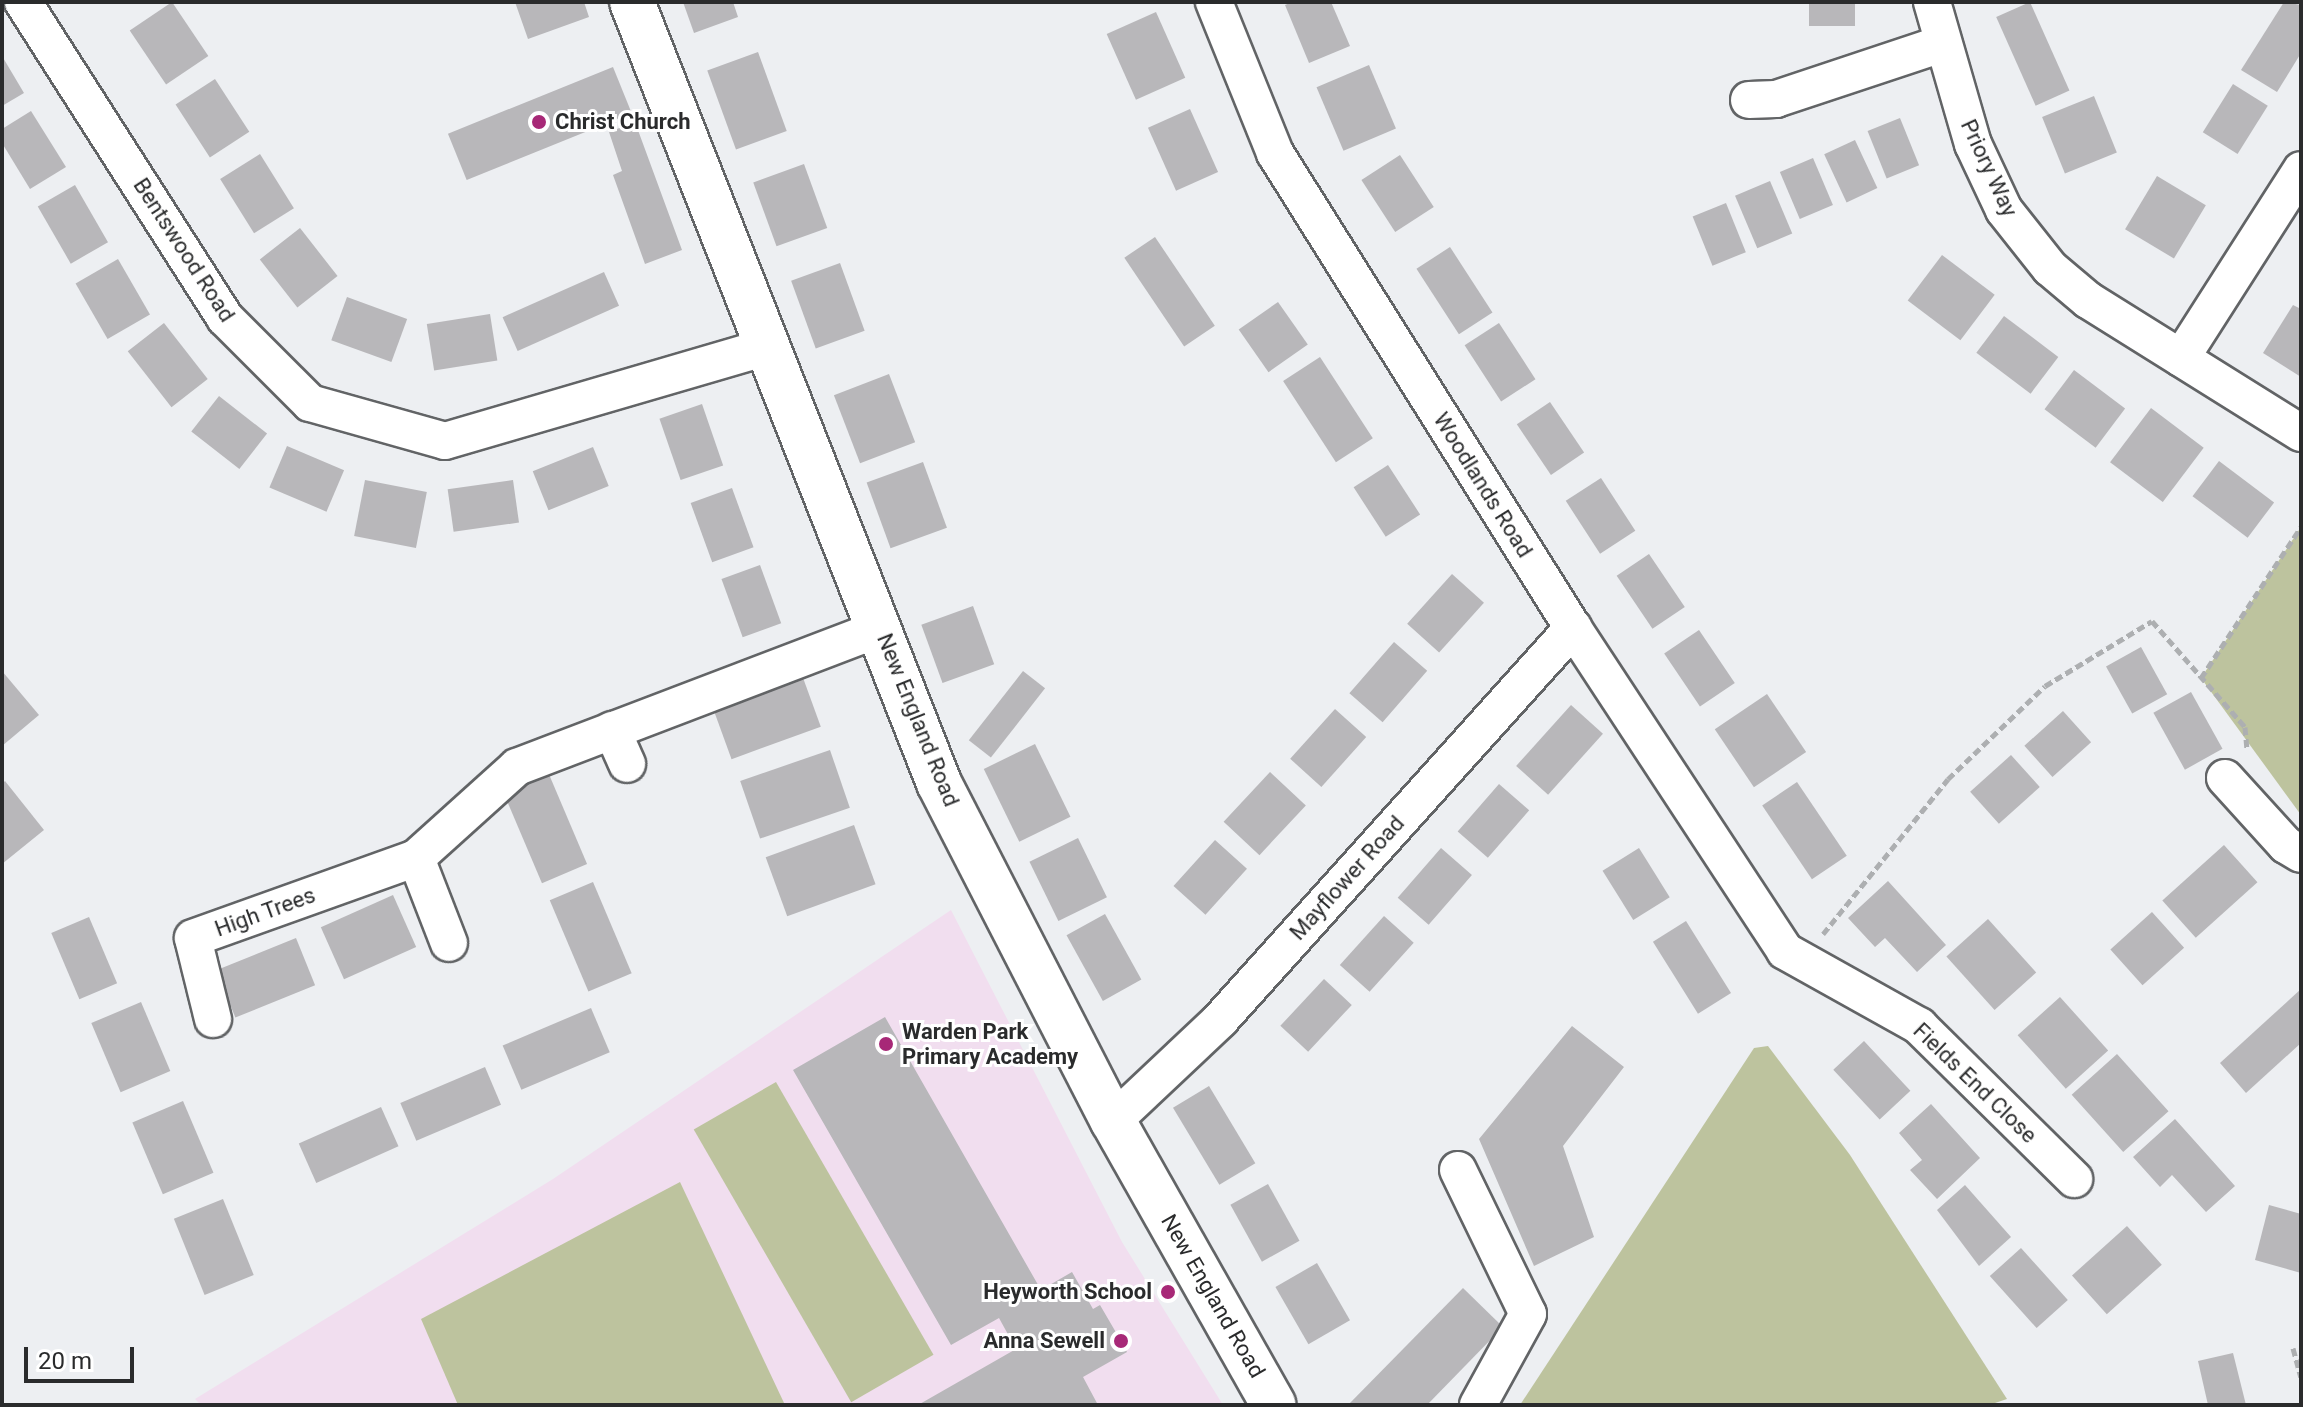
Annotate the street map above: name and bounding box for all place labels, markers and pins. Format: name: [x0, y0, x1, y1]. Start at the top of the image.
place label: Christ Church: [555, 109, 690, 135]
marker: Christ Church: [530, 113, 548, 131]
place label: Warden Park Primary Academy: [902, 1018, 1078, 1070]
marker: Warden Park Primary Academy: [877, 1035, 895, 1053]
place label: Heyworth School: [983, 1279, 1152, 1305]
marker: Heyworth School: [1159, 1283, 1177, 1301]
place label: Anna Sewell: [984, 1328, 1105, 1354]
marker: Anna Sewell: [1112, 1332, 1130, 1350]

